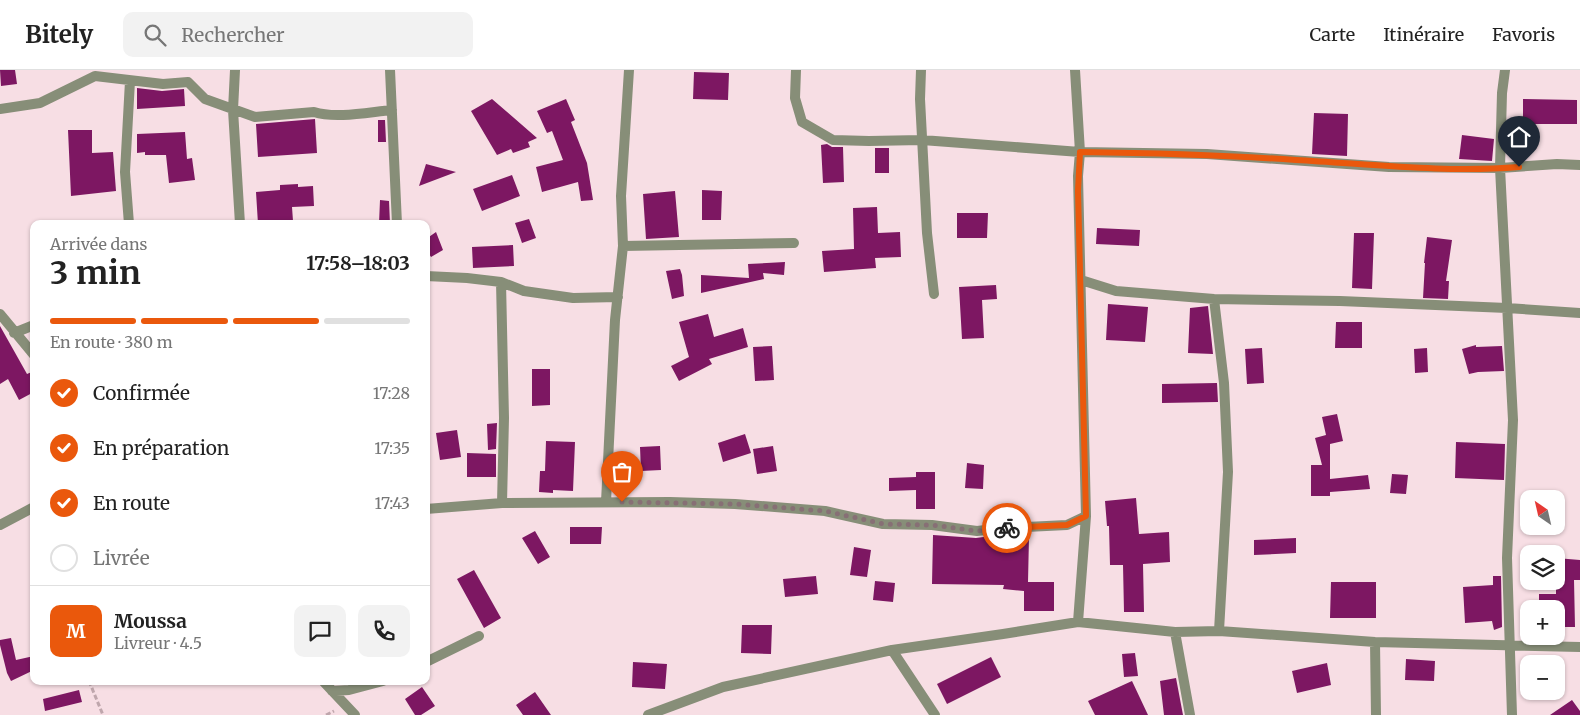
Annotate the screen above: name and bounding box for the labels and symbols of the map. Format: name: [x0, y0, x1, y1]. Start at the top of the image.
pin: [1498, 116, 1540, 167]
pin: [601, 451, 643, 502]
north arrow: [1520, 490, 1565, 535]
courier: [982, 503, 1032, 553]

